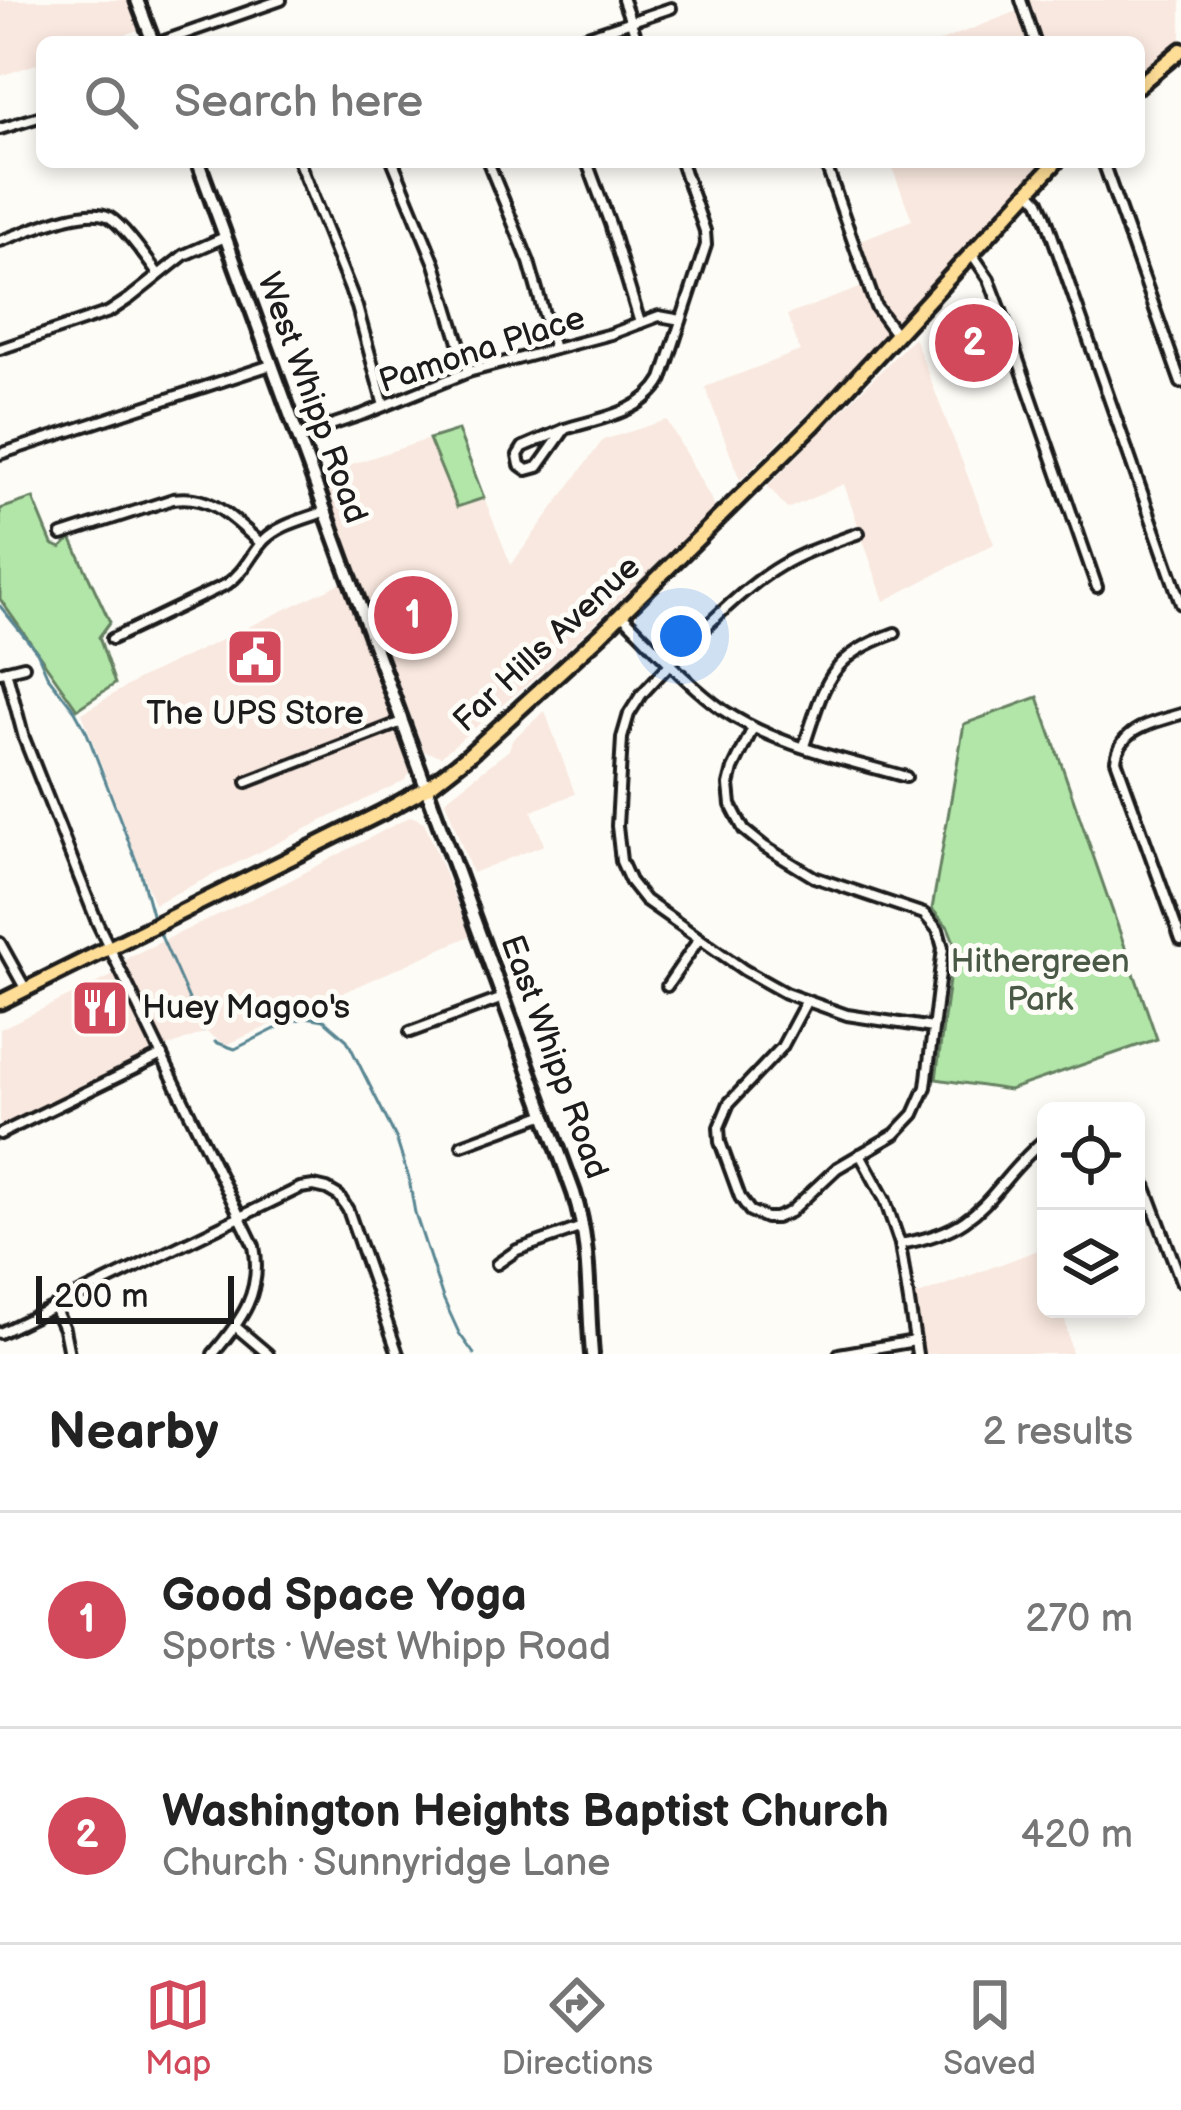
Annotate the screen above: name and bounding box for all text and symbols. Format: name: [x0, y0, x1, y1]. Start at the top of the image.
search box: [36, 36, 1145, 168]
icon: search: [78, 69, 144, 135]
text: Search here: [174, 75, 423, 130]
street label: West Whipp Road: [248, 267, 376, 529]
street label: Pamona Place: [374, 298, 590, 402]
pin: 2: [935, 298, 1013, 388]
street label: Far Hills Avenue: [445, 547, 649, 741]
pin: 1: [374, 570, 452, 660]
your location: [651, 606, 711, 666]
public building icon: The UPS Store: [224, 626, 286, 688]
place label: The UPS Store: [146, 694, 364, 734]
street label: East Whipp Road: [491, 930, 617, 1184]
park label: Hithergreen Park: [950, 942, 1130, 1020]
restaurant icon: Huey Magoo's: [69, 977, 131, 1039]
place label: Huey Magoo's: [142, 988, 350, 1028]
map controls: [1037, 1102, 1145, 1318]
button: locate: [1037, 1102, 1145, 1210]
button: layers: [1037, 1210, 1145, 1318]
scale bar: [36, 1270, 234, 1323]
text: 200 m: [54, 1277, 148, 1317]
text: Nearby: [48, 1402, 219, 1463]
text: 2 results: [982, 1409, 1133, 1456]
text: Good Space Yoga: [162, 1569, 527, 1624]
text: 1: [79, 1596, 95, 1643]
text: 270 m: [1025, 1596, 1133, 1643]
text: Sports · West Whipp Road: [162, 1624, 611, 1671]
text: Washington Heights Baptist Church: [162, 1785, 889, 1840]
text: 2: [75, 1812, 99, 1859]
text: 420 m: [1020, 1812, 1133, 1859]
text: Church · Sunnyridge Lane: [162, 1840, 610, 1887]
tab: Map: [145, 1972, 211, 2084]
tab: Directions: [502, 1972, 653, 2084]
tab: Saved: [943, 1972, 1036, 2084]

